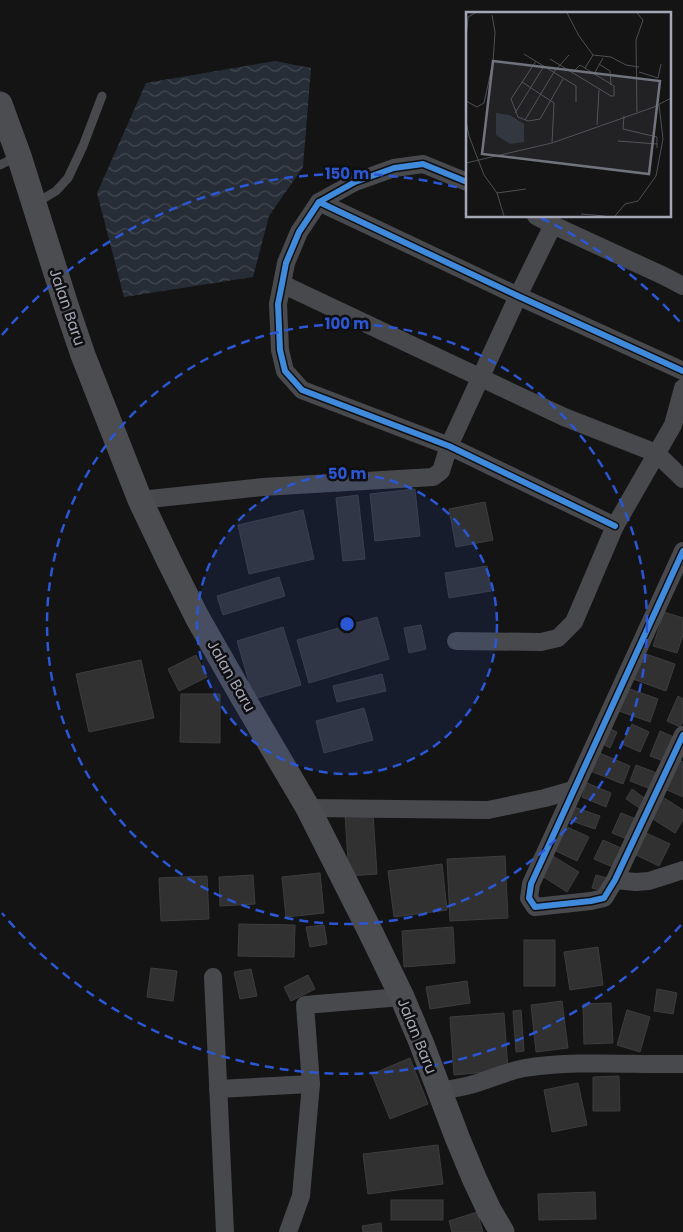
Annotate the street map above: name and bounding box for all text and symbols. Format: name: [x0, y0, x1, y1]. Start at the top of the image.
inset map: [466, 12, 670, 218]
text: 150 m: [325, 163, 369, 184]
street label: Jalan Baru: [45, 266, 90, 348]
text: 100 m: [325, 313, 369, 334]
text: 50 m: [328, 463, 366, 484]
centre of rings: [338, 615, 356, 633]
street label: Jalan Baru: [202, 636, 261, 716]
street label: Jalan Baru: [393, 995, 442, 1077]

